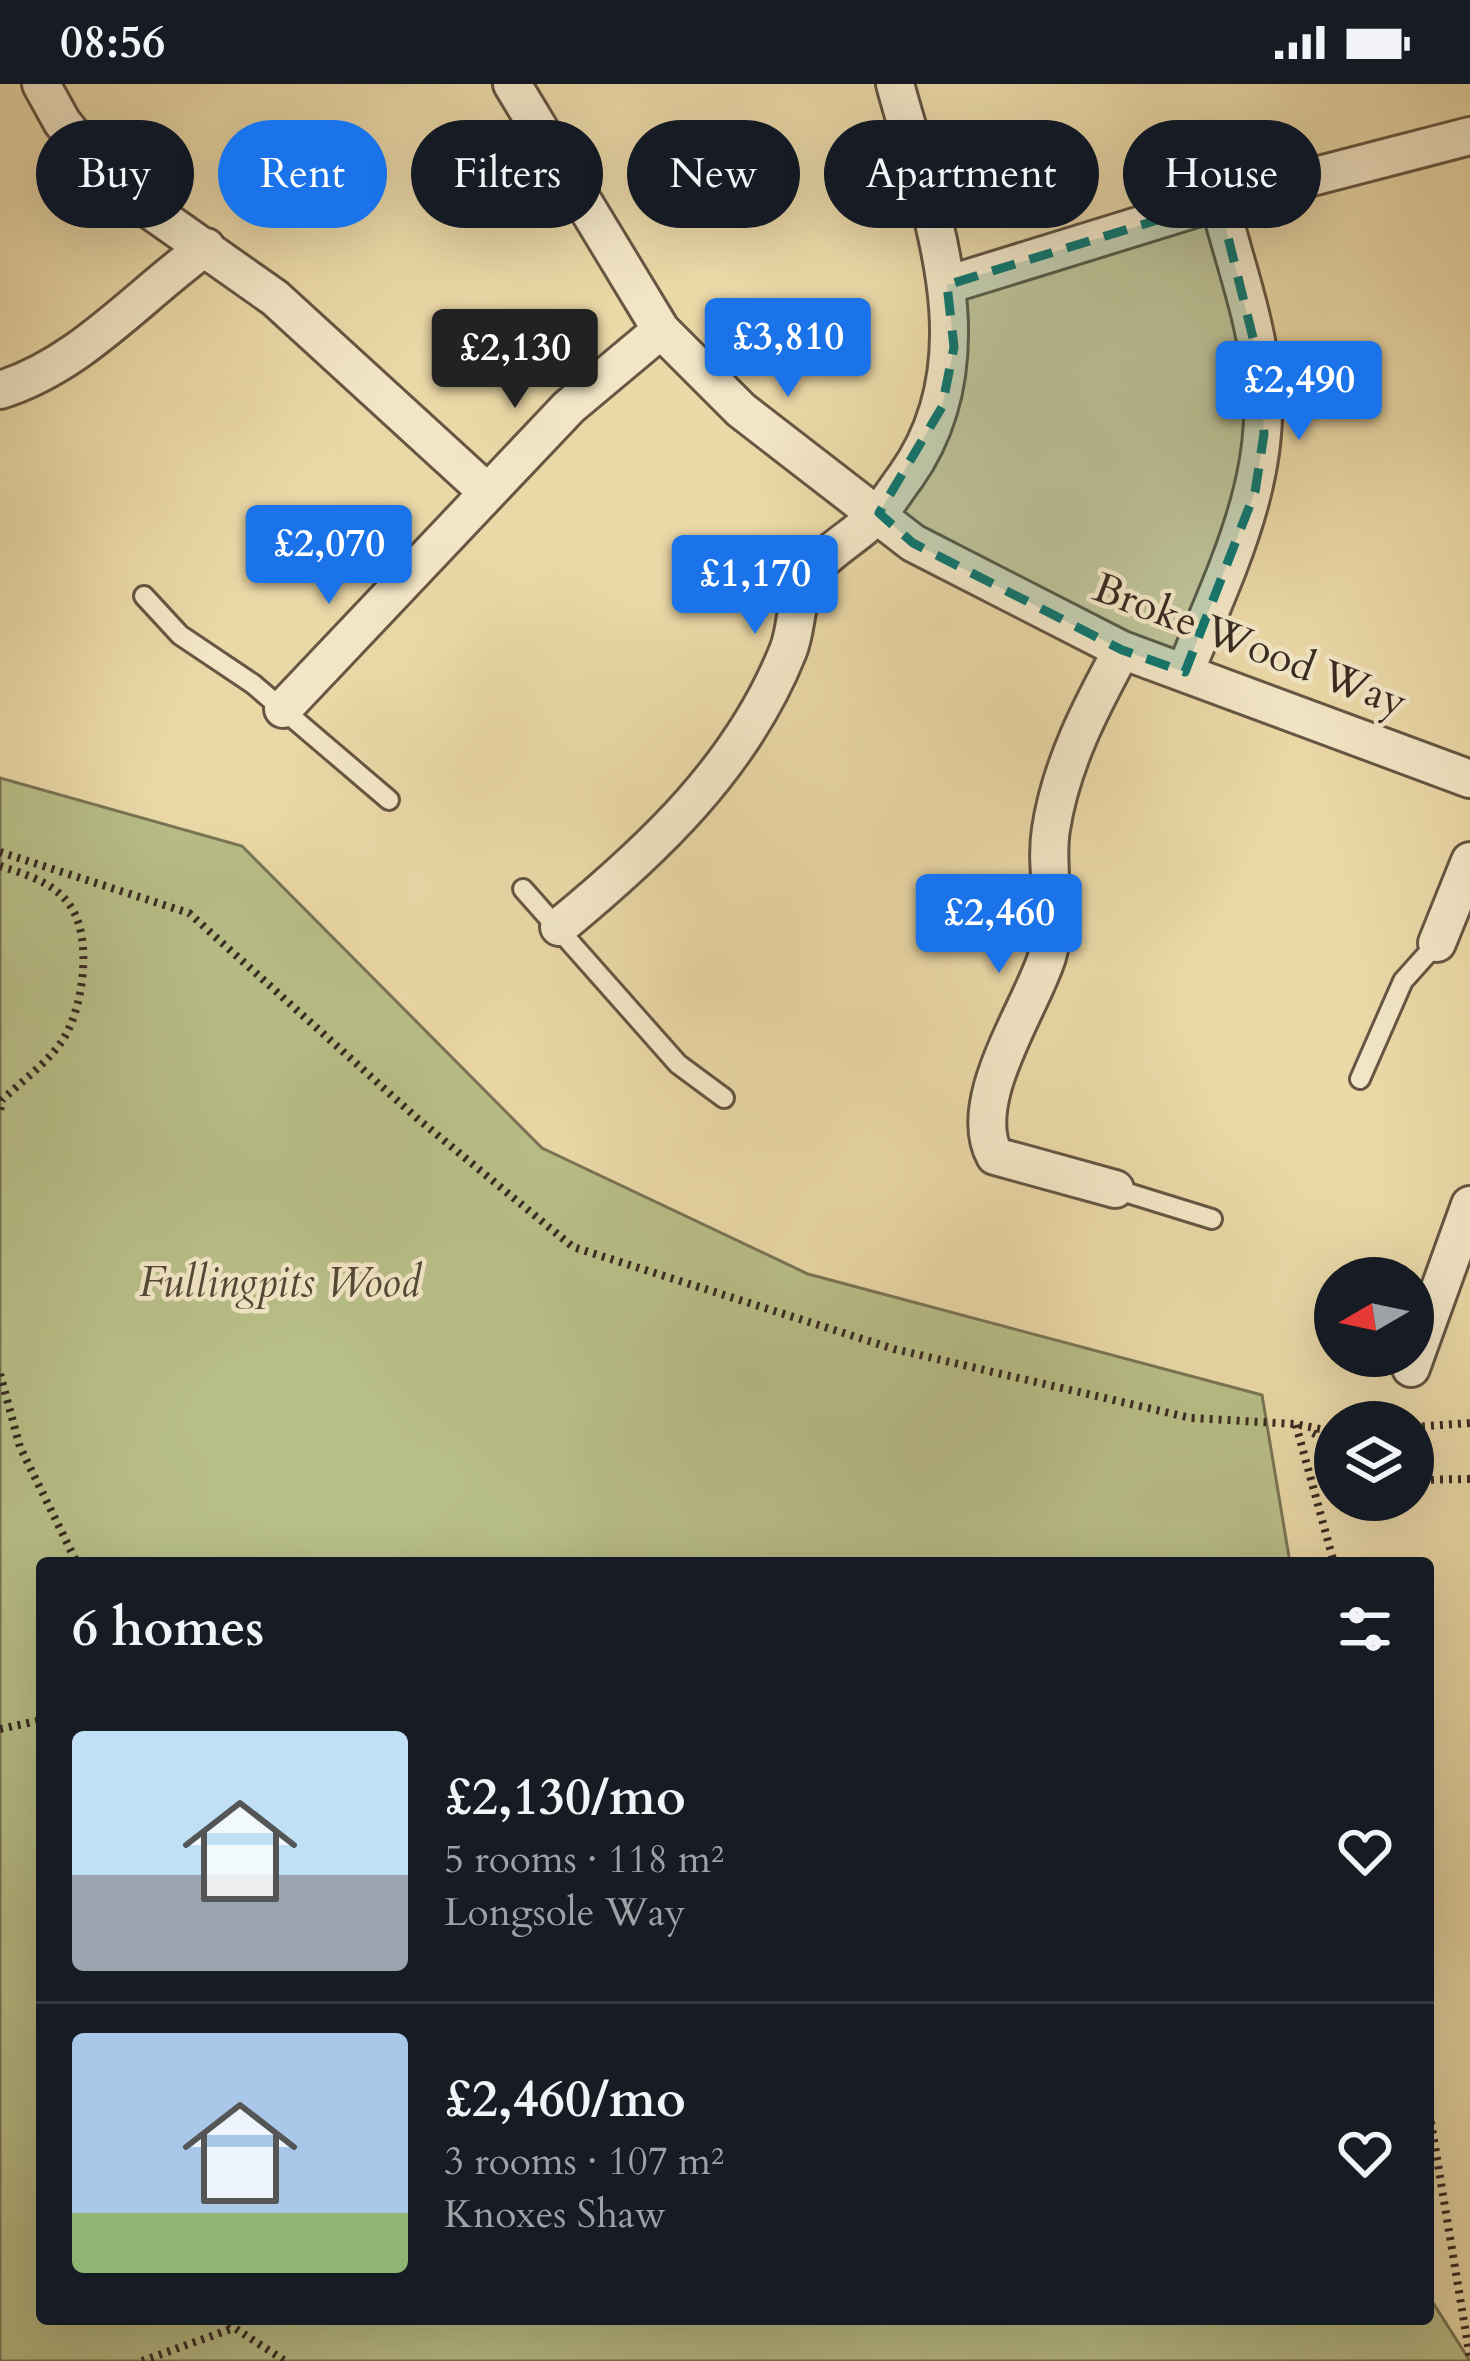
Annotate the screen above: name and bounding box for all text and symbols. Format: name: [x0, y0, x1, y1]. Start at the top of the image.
text: 08:56: [60, 12, 165, 73]
chip: Buy: [36, 120, 194, 228]
chip: Rent: [218, 120, 387, 228]
chip: Filters: [411, 120, 603, 228]
chip: New: [627, 120, 800, 228]
chip: Apartment: [824, 120, 1099, 228]
chip: House: [1123, 120, 1321, 228]
pin: £3,810: [690, 298, 886, 400]
pin: £2,130: [417, 309, 613, 411]
text: £3,810: [732, 310, 844, 363]
text: £2,130: [459, 321, 571, 374]
pin: £2,490: [1201, 341, 1397, 443]
text: £2,490: [1243, 353, 1355, 406]
pin: £2,070: [231, 505, 427, 607]
text: £2,070: [273, 517, 385, 570]
pin: £1,170: [657, 535, 853, 637]
text: £1,170: [699, 547, 811, 600]
street label: Broke Wood Way: [1085, 559, 1415, 731]
pin: £2,460: [901, 874, 1097, 976]
text: £2,460: [943, 886, 1055, 939]
park label: Fullingpits Wood: [139, 1254, 422, 1311]
north arrow: [1314, 1257, 1434, 1377]
map controls: [1314, 1257, 1434, 1521]
button: layers: [1314, 1401, 1434, 1521]
text: 6 homes: [72, 1594, 264, 1664]
icon: filters: [1332, 1596, 1398, 1662]
text: £2,130/mo: [444, 1763, 686, 1833]
icon: home: [168, 1779, 312, 1923]
icon: heart: [1332, 1818, 1398, 1884]
text: 5 rooms · 118 m²: [444, 1833, 724, 1886]
text: Longsole Way: [444, 1886, 685, 1939]
text: £2,460/mo: [444, 2065, 686, 2135]
icon: home: [168, 2081, 312, 2225]
icon: heart: [1332, 2120, 1398, 2186]
text: 3 rooms · 107 m²: [444, 2135, 724, 2188]
text: Knoxes Shaw: [444, 2188, 666, 2241]

